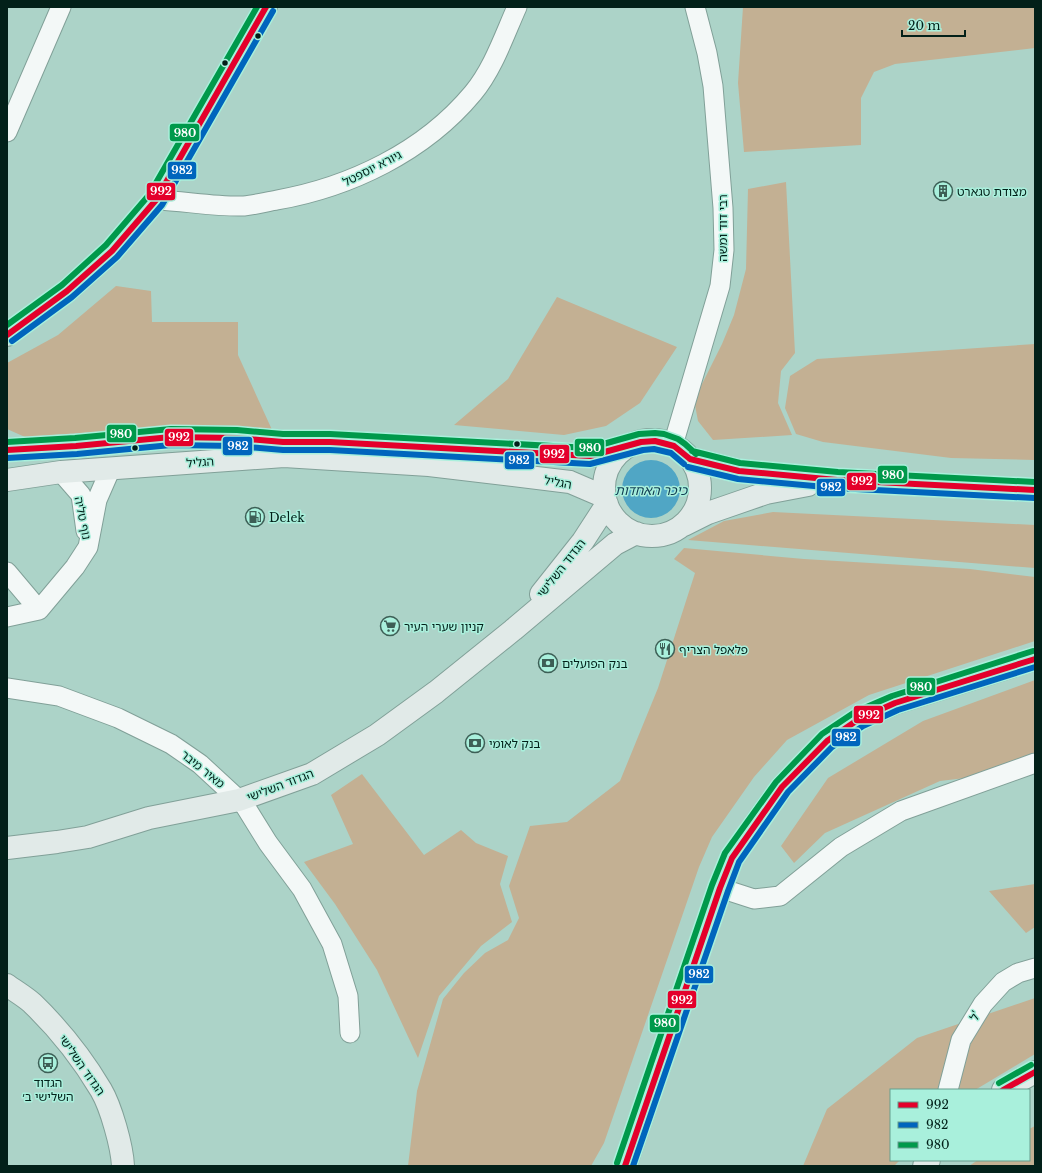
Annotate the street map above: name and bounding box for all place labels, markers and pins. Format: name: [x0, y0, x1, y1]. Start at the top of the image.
unlabelled marker: [253, 31, 263, 41]
unlabelled marker: [220, 58, 230, 68]
building icon: מצודת טגארט: [932, 180, 954, 202]
place label: מצודת טגארט: [957, 184, 1027, 199]
unlabelled marker: [512, 439, 522, 449]
unlabelled marker: [130, 443, 140, 453]
fuel station icon: Delek: [244, 506, 266, 528]
place label: Delek: [269, 510, 305, 525]
supermarket icon: קניון שערי העיר: [379, 615, 401, 637]
place label: קניון שערי העיר: [404, 619, 484, 634]
restaurant icon: פלאפל הצריף: [654, 638, 676, 660]
place label: פלאפל הצריף: [679, 642, 748, 657]
bank icon: בנק הפועלים: [537, 652, 559, 674]
place label: בנק הפועלים: [562, 656, 628, 671]
bank icon: בנק לאומי: [464, 732, 486, 754]
place label: בנק לאומי: [489, 736, 540, 751]
bus stop icon: הגדוד השלישי ב׳: [37, 1052, 59, 1074]
place label: הגדוד השלישי ב׳: [23, 1075, 73, 1104]

